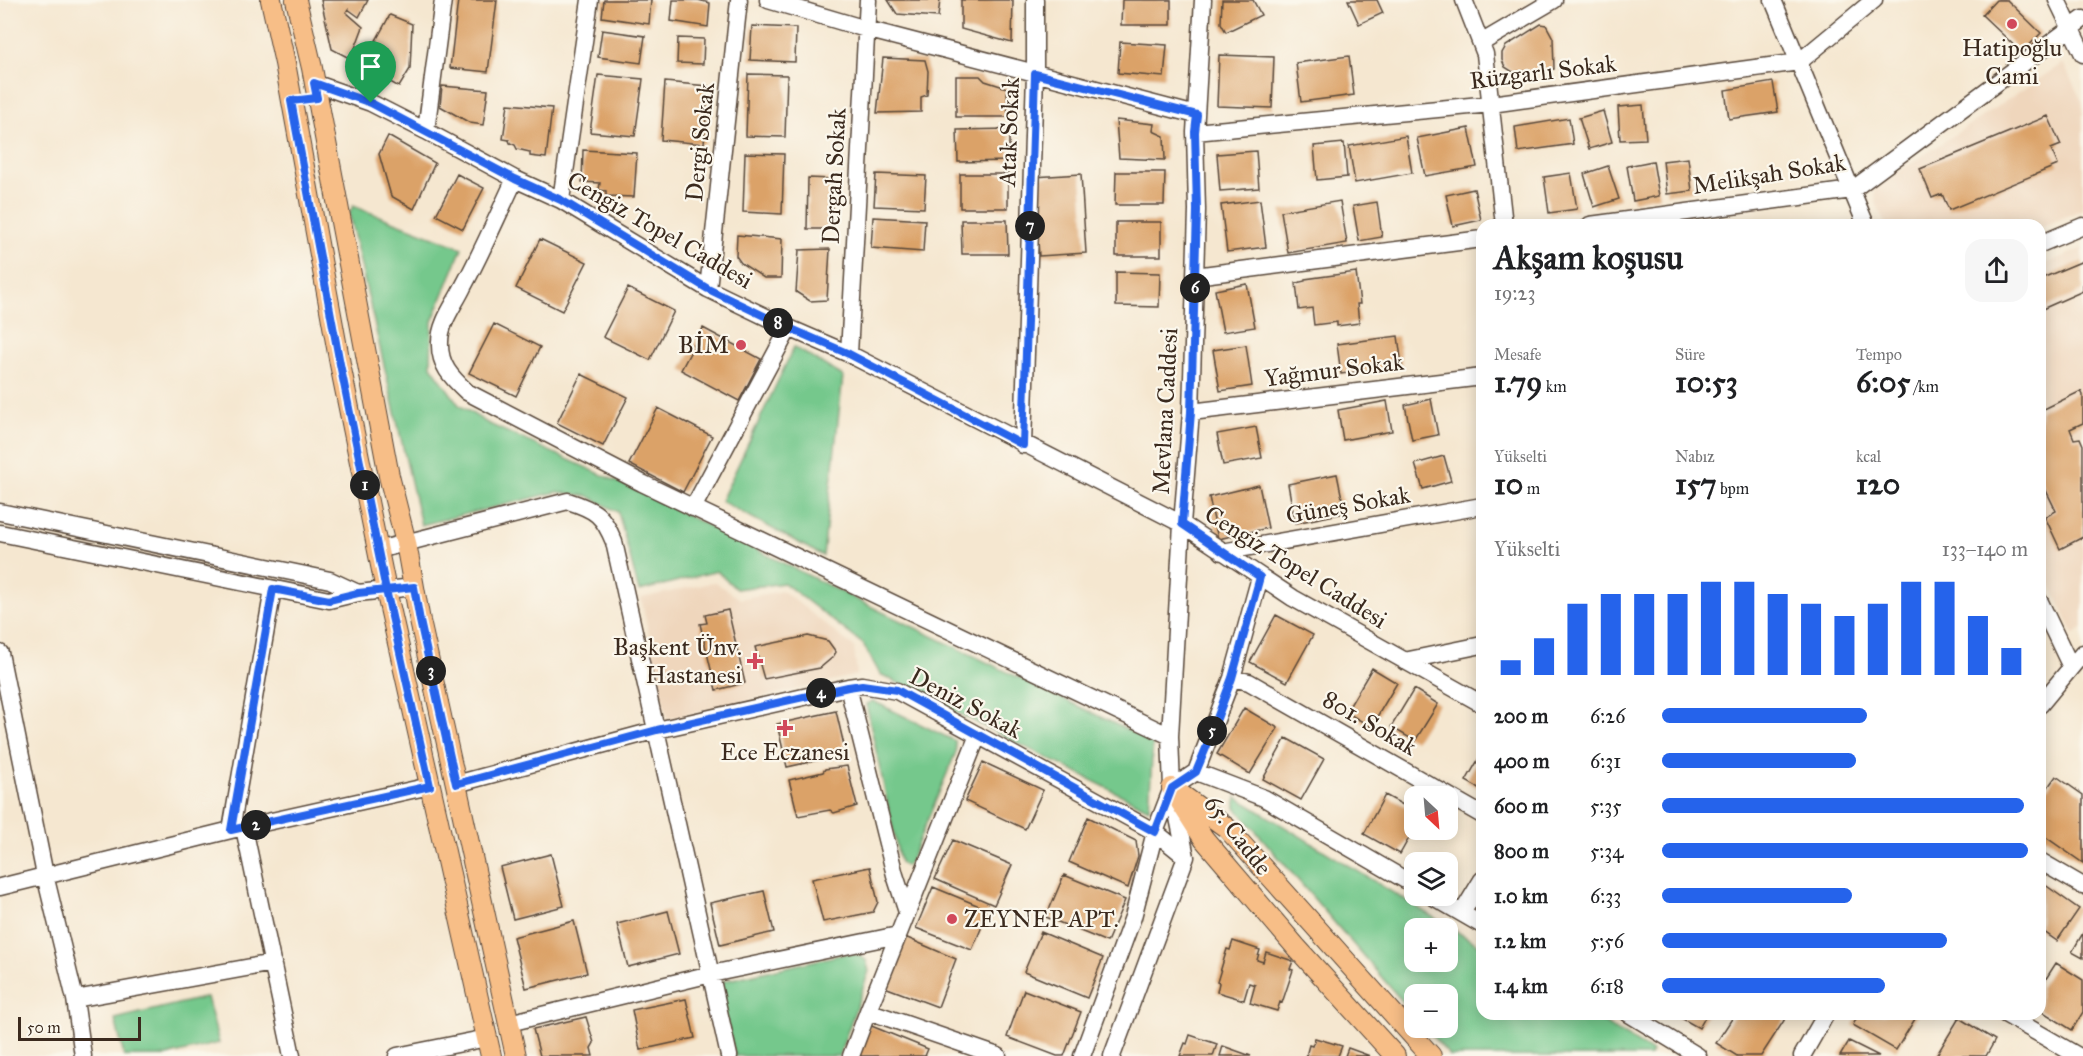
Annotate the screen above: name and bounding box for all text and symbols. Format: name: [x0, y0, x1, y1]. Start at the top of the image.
marker: Hatipoğlu Cami: [2005, 17, 2019, 31]
place label: Hatipoğlu Cami: [1962, 33, 2063, 91]
pin: [345, 41, 396, 103]
street label: Rüzgarlı Sokak: [1468, 48, 1619, 96]
icon: arrive: [354, 50, 387, 83]
street label: Atak Sokak: [992, 76, 1026, 188]
street label: Dergi Sokak: [679, 80, 721, 203]
street label: Dergah Sokak: [815, 106, 853, 245]
street label: Melikşah Sokak: [1690, 147, 1848, 201]
street label: Cengiz Topel Caddesi: [562, 165, 759, 296]
pin: 7: [1015, 211, 1045, 241]
text: 7: [1026, 216, 1034, 235]
text: Akşam koşusu: [1494, 238, 1683, 278]
button: share: [1965, 239, 2028, 302]
pin: 6: [1180, 273, 1210, 303]
text: 6: [1191, 278, 1199, 297]
text: 19:23: [1494, 281, 1535, 305]
pin: 8: [763, 308, 793, 338]
text: 8: [774, 313, 782, 332]
street label: Mevlana Caddesi: [1146, 327, 1184, 495]
place label: BİM: [678, 330, 729, 360]
marker: BİM: [734, 338, 748, 352]
text: Mesafe: [1494, 345, 1542, 364]
text: Süre: [1675, 345, 1705, 364]
text: Tempo: [1856, 345, 1902, 364]
street label: Yağmur Sokak: [1262, 346, 1406, 393]
text: 1.79: [1494, 364, 1542, 400]
text: 10:53: [1675, 364, 1738, 400]
text: 6:05: [1856, 364, 1910, 400]
text: km: [1542, 377, 1567, 396]
text: /km: [1910, 377, 1939, 396]
text: Yükselti: [1494, 447, 1547, 466]
text: Nabız: [1675, 447, 1715, 466]
text: kcal: [1856, 447, 1881, 466]
text: 10: [1494, 466, 1523, 502]
text: 157: [1675, 466, 1717, 502]
text: 120: [1856, 466, 1900, 502]
pin: 1: [350, 470, 380, 500]
text: 1: [362, 475, 368, 494]
street label: Güneş Sokak: [1284, 479, 1413, 531]
text: m: [1523, 479, 1540, 498]
text: bpm: [1717, 479, 1749, 498]
street label: Cengiz Topel Caddesi: [1199, 499, 1393, 636]
text: Yükselti: [1494, 537, 1560, 561]
text: 133–140 m: [1942, 537, 2028, 561]
place label: Başkent Ünv. Hastanesi: [613, 632, 742, 690]
marker: Başkent Ünv. Hastanesi: [746, 652, 764, 670]
pin: 3: [416, 656, 446, 686]
text: 3: [428, 661, 434, 680]
street label: Deniz Sokak: [905, 661, 1028, 746]
pin: 4: [806, 678, 836, 708]
text: 4: [817, 683, 825, 702]
street label: 801. Sokak: [1317, 684, 1424, 763]
text: 200 m: [1494, 704, 1548, 728]
text: 6:26: [1590, 704, 1625, 728]
pin: 5: [1197, 716, 1227, 746]
marker: Ece Eczanesi: [778, 721, 792, 735]
text: 5: [1208, 721, 1216, 740]
place label: Ece Eczanesi: [720, 737, 850, 767]
text: 400 m: [1494, 749, 1550, 773]
text: 6:31: [1590, 749, 1621, 773]
north arrow: [1404, 786, 1458, 840]
map controls: [1404, 786, 1458, 1038]
street label: 65. Cadde: [1197, 789, 1279, 881]
text: 600 m: [1494, 794, 1549, 818]
text: 5:35: [1590, 794, 1622, 818]
pin: 2: [241, 810, 271, 840]
text: 2: [252, 815, 260, 834]
text: 800 m: [1494, 839, 1549, 863]
text: 5:34: [1590, 839, 1623, 863]
button: layers: [1404, 852, 1458, 906]
text: 1.0 km: [1494, 884, 1548, 908]
text: 6:33: [1590, 884, 1621, 908]
place label: ZEYNEP APT.: [964, 904, 1119, 934]
marker: ZEYNEP APT.: [945, 912, 959, 926]
button: +: [1404, 918, 1458, 972]
text: 1.2 km: [1494, 929, 1546, 953]
text: 5:56: [1590, 929, 1624, 953]
text: 1.4 km: [1494, 974, 1548, 998]
text: 6:18: [1590, 974, 1624, 998]
button: −: [1404, 984, 1458, 1038]
scale bar: [18, 1014, 141, 1042]
text: 50 m: [27, 1018, 61, 1037]

